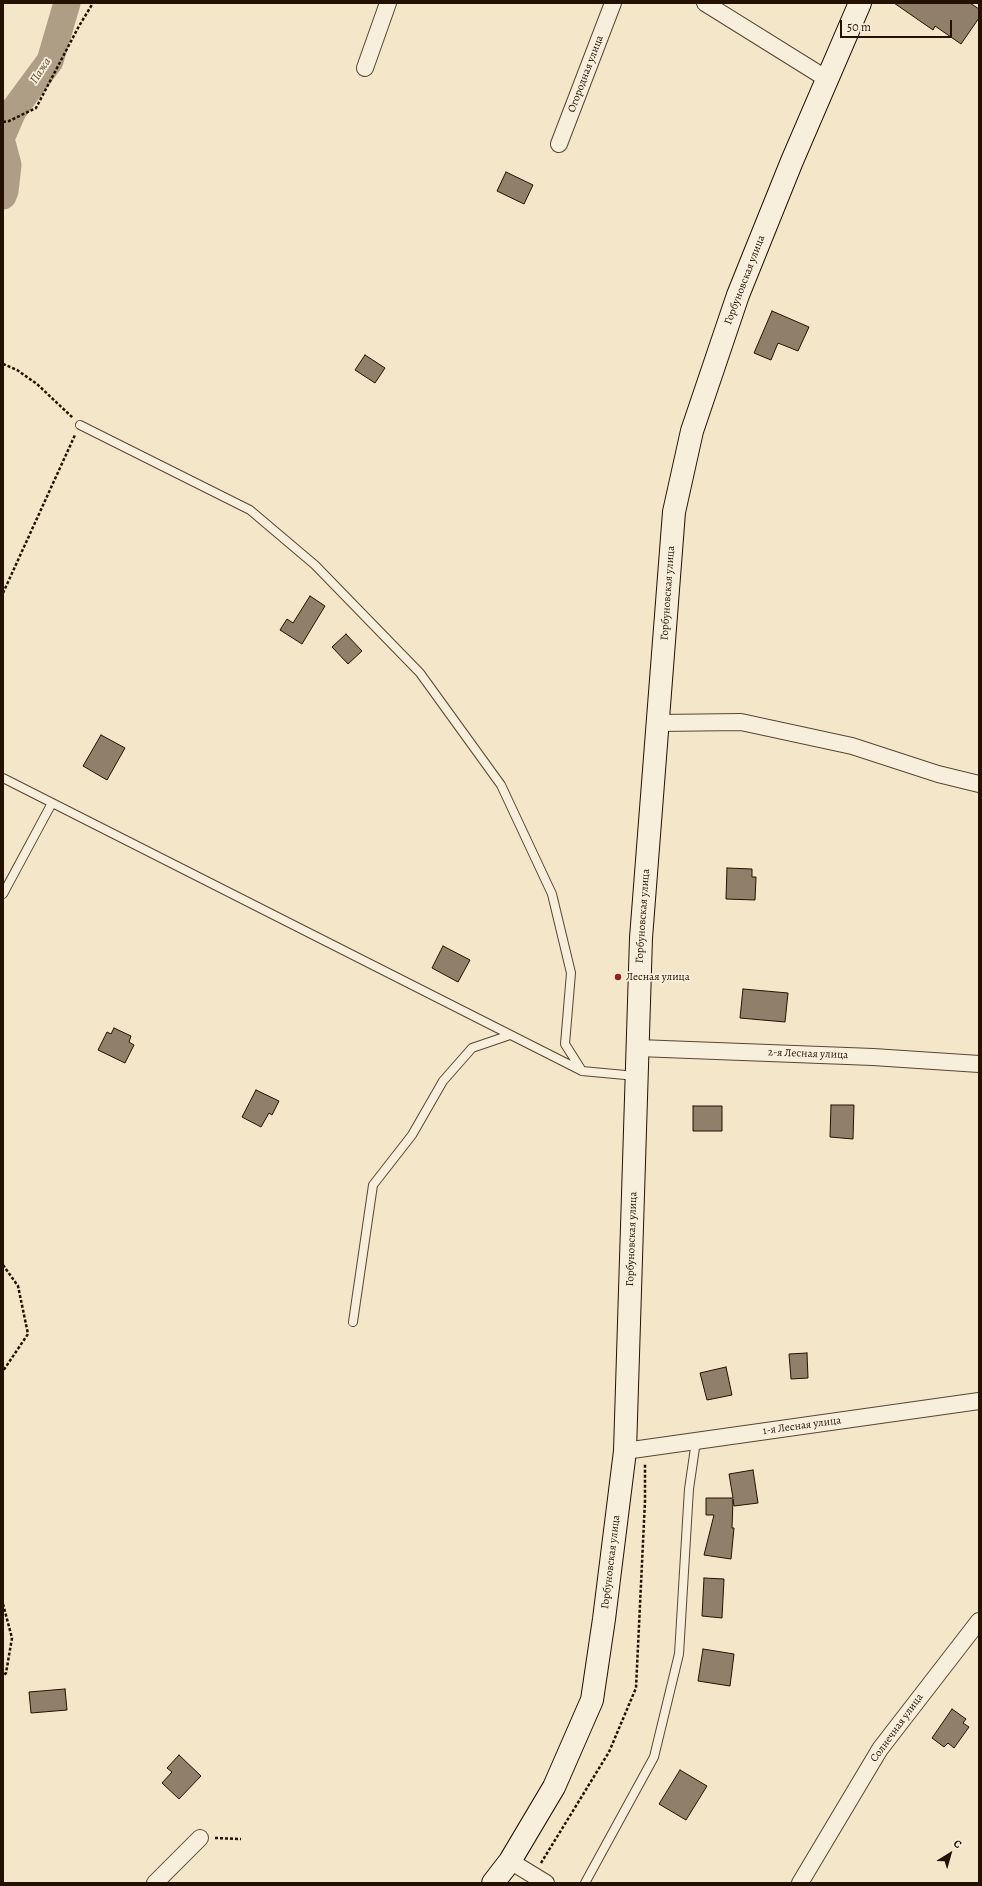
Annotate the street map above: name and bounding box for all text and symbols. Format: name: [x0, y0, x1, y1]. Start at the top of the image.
scale bar: [842, 12, 954, 38]
text: 50 m: [847, 19, 871, 35]
street label: Огородная улица: [565, 34, 607, 114]
water label: Пажа: [27, 55, 55, 87]
street label: Горбуновская улица: [722, 233, 768, 327]
street label: Горбуновская улица: [658, 545, 678, 641]
street label: Горбуновская улица: [633, 868, 653, 964]
place label: Лесная улица: [626, 970, 690, 984]
marker: Лесная улица: [613, 972, 623, 982]
street label: 2-я Лесная улица: [768, 1046, 848, 1062]
street label: Горбуновская улица: [624, 1191, 640, 1287]
street label: 1-я Лесная улица: [762, 1414, 842, 1438]
street label: Горбуновская улица: [599, 1514, 623, 1610]
street label: Солнечная улица: [868, 1691, 926, 1765]
north arrow: [930, 1834, 970, 1874]
text: С: [950, 1836, 965, 1852]

